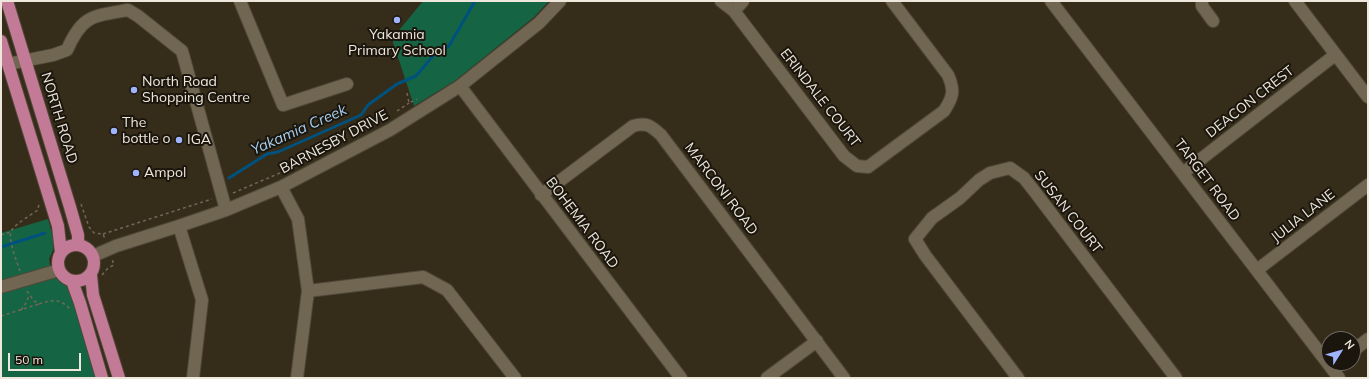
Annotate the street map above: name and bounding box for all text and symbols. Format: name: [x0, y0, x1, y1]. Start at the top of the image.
marker: Yakamia Primary School: [392, 15, 402, 25]
place label: Yakamia Primary School: [348, 27, 446, 60]
street label: ERINDALE COURT: [776, 45, 864, 151]
street label: DEACON CREST: [1203, 62, 1297, 142]
street label: NORTH ROAD: [37, 70, 81, 166]
place label: North Road Shopping Centre: [142, 74, 250, 106]
marker: North Road Shopping Centre: [129, 85, 139, 95]
water label: Yakamia Creek: [248, 101, 350, 159]
street label: BARNESBY DRIVE: [277, 106, 391, 178]
place label: The bottle o: [122, 115, 171, 148]
marker: The bottle o: [109, 126, 119, 136]
place label: IGA: [187, 132, 211, 148]
marker: IGA: [174, 135, 184, 145]
street label: TARGET ROAD: [1171, 136, 1243, 224]
street label: MARCONI ROAD: [681, 140, 761, 238]
place label: Ampol: [144, 165, 186, 181]
street label: SUSAN COURT: [1031, 167, 1105, 257]
marker: Ampol: [131, 168, 141, 178]
street label: BOHEMIA ROAD: [542, 174, 622, 272]
street label: JULIA LANE: [1268, 186, 1338, 246]
north arrow: [1321, 331, 1361, 371]
text: N: [1342, 337, 1358, 352]
scale bar: [10, 345, 83, 371]
text: 50 m: [15, 352, 43, 367]

